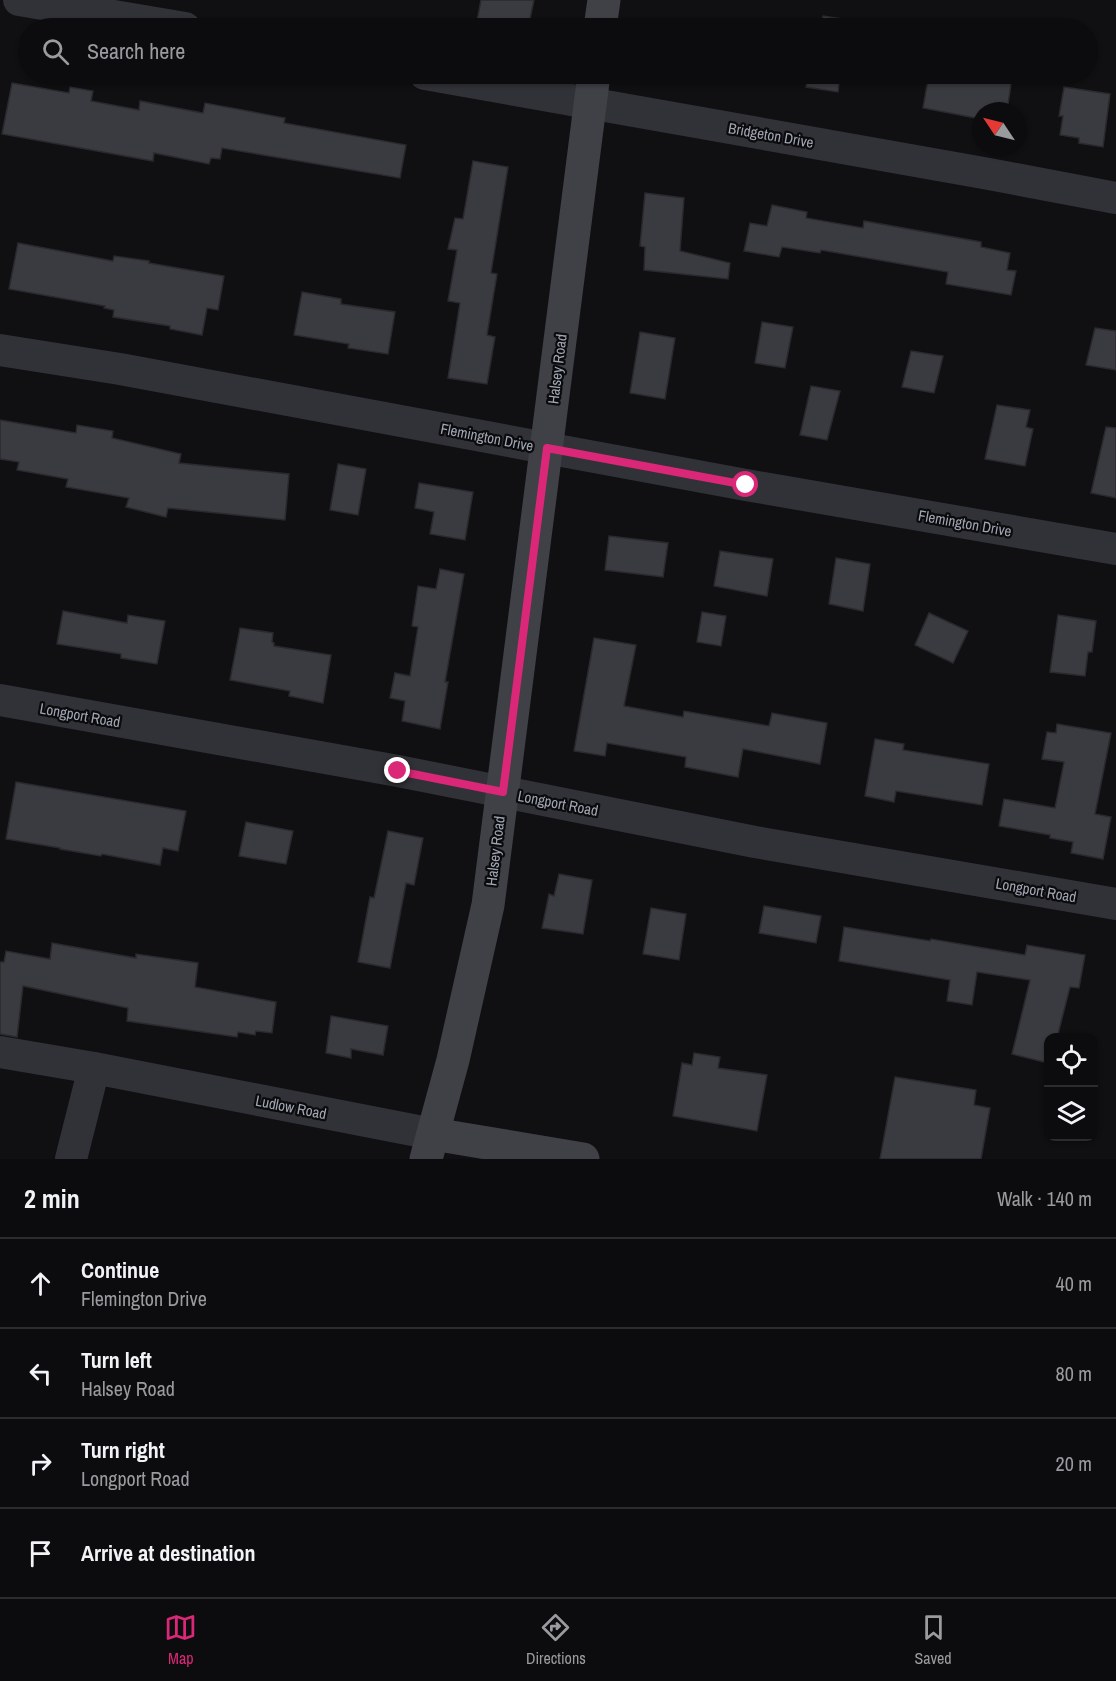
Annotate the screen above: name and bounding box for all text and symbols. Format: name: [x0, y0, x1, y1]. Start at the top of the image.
search box: [18, 18, 1098, 84]
icon: search: [39, 35, 72, 68]
text: Search here: [87, 36, 185, 66]
north arrow: [972, 102, 1026, 156]
street label: Bridgeton Drive: [727, 117, 815, 153]
street label: Halsey Road: [542, 333, 572, 405]
street label: Flemington Drive: [439, 418, 535, 456]
route start: [732, 471, 758, 497]
street label: Flemington Drive: [917, 504, 1013, 542]
street label: Longport Road: [38, 698, 122, 732]
route end: [384, 757, 410, 783]
street label: Longport Road: [516, 785, 600, 821]
street label: Halsey Road: [480, 815, 510, 887]
street label: Longport Road: [994, 873, 1078, 907]
map controls: [1044, 1033, 1098, 1141]
button: locate: [1044, 1033, 1098, 1087]
button: layers: [1044, 1087, 1098, 1141]
street label: Ludlow Road: [254, 1090, 328, 1124]
text: 2 min: [24, 1181, 80, 1216]
text: Walk · 140 m: [997, 1185, 1092, 1212]
text: Continue: [81, 1255, 159, 1285]
icon: ahead: [24, 1267, 57, 1300]
text: 40 m: [1056, 1270, 1092, 1297]
text: Flemington Drive: [81, 1285, 207, 1312]
text: Turn left: [81, 1345, 152, 1375]
icon: left: [24, 1357, 57, 1390]
text: 80 m: [1056, 1360, 1092, 1387]
text: Halsey Road: [81, 1375, 175, 1402]
text: Turn right: [81, 1435, 165, 1465]
icon: right: [24, 1447, 57, 1480]
text: 20 m: [1056, 1450, 1092, 1477]
text: Longport Road: [81, 1465, 190, 1492]
icon: arrive: [24, 1537, 57, 1570]
text: Arrive at destination: [81, 1538, 255, 1568]
tab: Map: [164, 1611, 197, 1669]
tab: Directions: [526, 1611, 586, 1669]
tab: Saved: [914, 1611, 952, 1669]

